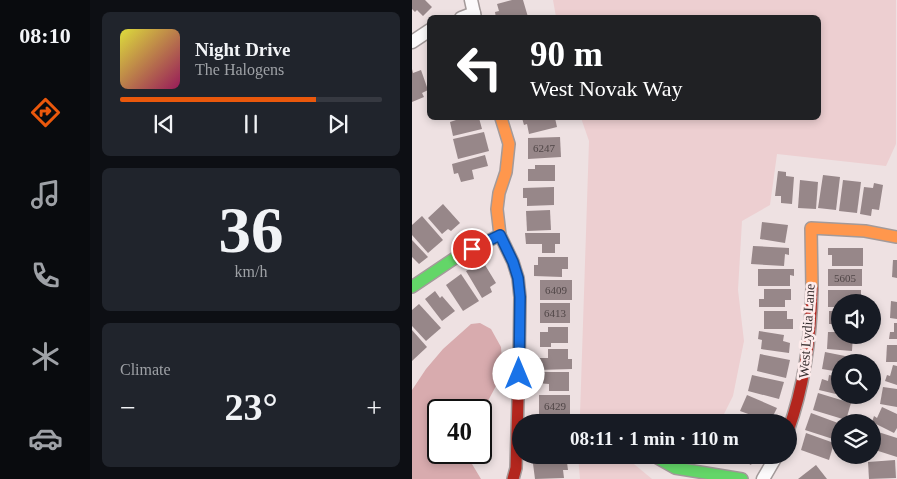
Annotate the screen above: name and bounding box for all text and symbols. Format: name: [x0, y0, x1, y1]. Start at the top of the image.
text: 08:10: [19, 23, 71, 48]
icon: left: [447, 35, 512, 100]
text: 90 m: [530, 35, 603, 74]
text: Night Drive: [195, 39, 291, 60]
text: The Halogens: [195, 61, 284, 78]
text: West Novak Way: [530, 76, 682, 101]
icon: directions: [28, 95, 63, 130]
icon: previous: [150, 110, 178, 138]
icon: pause: [237, 110, 265, 138]
icon: next: [324, 110, 352, 138]
house number: 6247: [533, 142, 556, 154]
icon: music: [28, 177, 63, 212]
text: 36: [219, 194, 284, 266]
pin: [451, 228, 493, 270]
icon: arrive: [458, 235, 486, 263]
icon: phone: [28, 258, 63, 293]
text: km/h: [235, 263, 267, 280]
house number: 5605: [834, 272, 857, 284]
street label: West Lydia Lane: [796, 283, 818, 379]
house number: 6409: [545, 284, 568, 296]
map controls: [831, 294, 881, 464]
button: sound: [831, 294, 881, 344]
house number: 6413: [544, 307, 567, 319]
icon: climate: [28, 339, 63, 374]
position arrow: [492, 347, 544, 399]
button: search: [831, 354, 881, 404]
text: Climate: [120, 361, 171, 378]
text: 23°: [224, 386, 278, 428]
text: −: [120, 392, 136, 423]
text: +: [366, 392, 382, 423]
speed limit sign: 40: [427, 399, 492, 464]
house number: 6429: [544, 400, 567, 412]
button: layers: [831, 414, 881, 464]
icon: car: [28, 421, 63, 456]
text: 08:11 · 1 min · 110 m: [570, 428, 739, 449]

